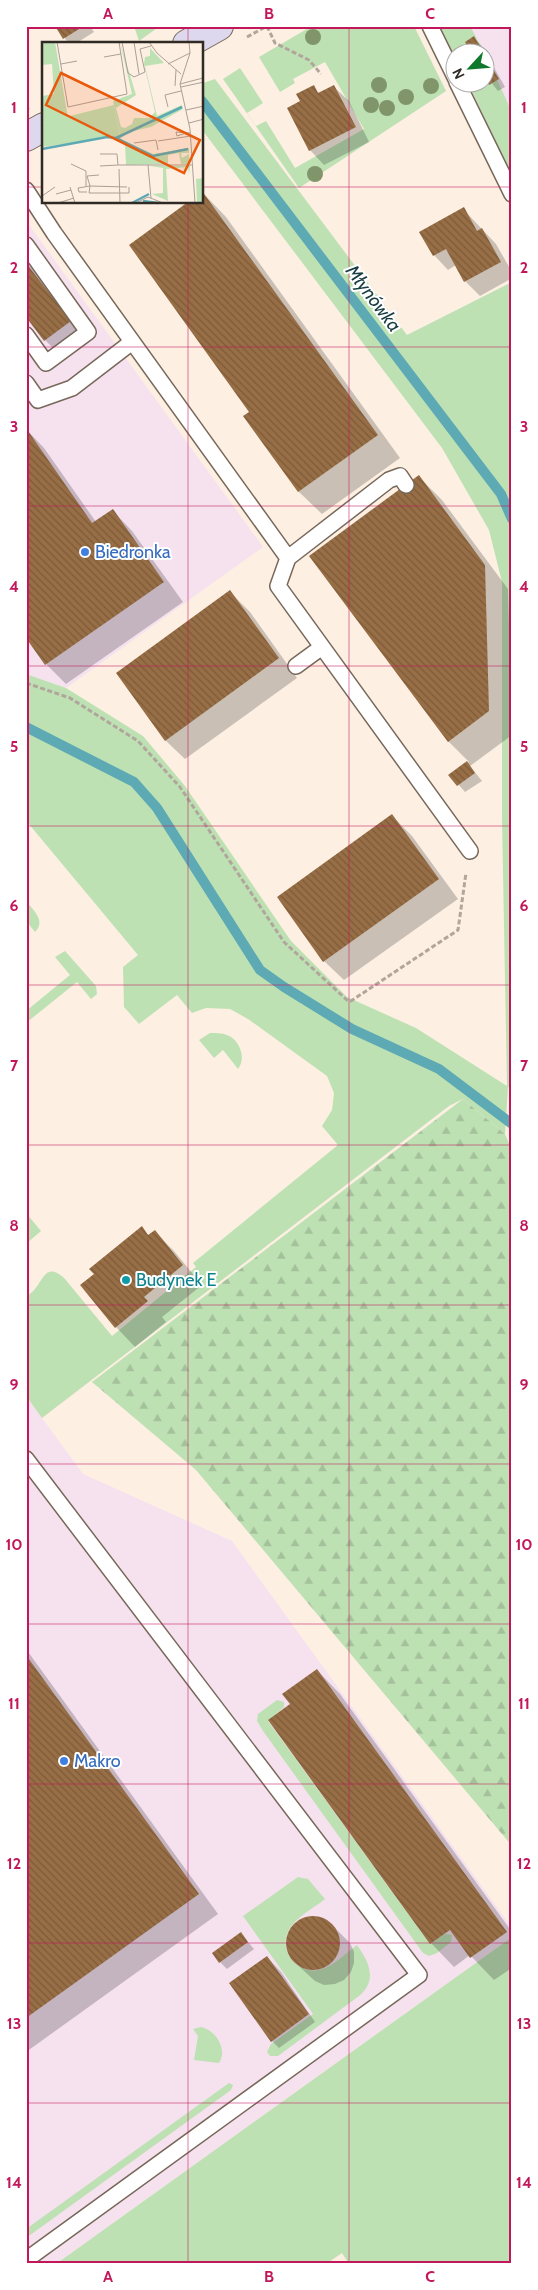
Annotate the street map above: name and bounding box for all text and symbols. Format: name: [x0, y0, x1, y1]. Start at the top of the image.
text: A: [103, 4, 113, 23]
text: B: [264, 4, 274, 23]
text: C: [425, 4, 435, 23]
inset map: [42, 42, 204, 204]
north arrow: [446, 42, 496, 92]
text: N: [448, 65, 469, 82]
text: 1: [11, 98, 17, 117]
text: 1: [521, 98, 527, 117]
text: 2: [10, 258, 18, 277]
text: 2: [520, 258, 528, 277]
water label: Młynówka: [340, 259, 406, 336]
text: 3: [10, 417, 18, 436]
text: 3: [520, 417, 528, 436]
place label: Biedronka: [95, 541, 171, 563]
marker: Biedronka: [79, 546, 91, 558]
text: 4: [9, 577, 19, 596]
text: 4: [519, 577, 529, 596]
text: 5: [10, 737, 18, 756]
text: 5: [520, 737, 528, 756]
text: 6: [10, 896, 19, 915]
text: 6: [520, 896, 529, 915]
text: 7: [10, 1056, 19, 1075]
text: 7: [520, 1056, 529, 1075]
text: 8: [9, 1216, 19, 1235]
text: 8: [519, 1216, 529, 1235]
place label: Budynek E: [136, 1269, 217, 1291]
marker: Budynek E: [120, 1274, 132, 1286]
text: 9: [10, 1375, 19, 1394]
text: 9: [520, 1375, 529, 1394]
text: 10: [5, 1535, 23, 1554]
text: 10: [515, 1535, 533, 1554]
text: 11: [8, 1694, 20, 1713]
text: 11: [518, 1694, 530, 1713]
place label: Makro: [74, 1750, 121, 1772]
marker: Makro: [58, 1755, 70, 1767]
text: 12: [7, 1854, 21, 1873]
text: 12: [517, 1854, 531, 1873]
text: 13: [7, 2014, 21, 2033]
text: 13: [517, 2014, 531, 2033]
text: 14: [6, 2173, 22, 2192]
text: 14: [516, 2173, 532, 2192]
text: A: [103, 2267, 113, 2286]
text: B: [264, 2267, 274, 2286]
text: C: [425, 2267, 435, 2286]

